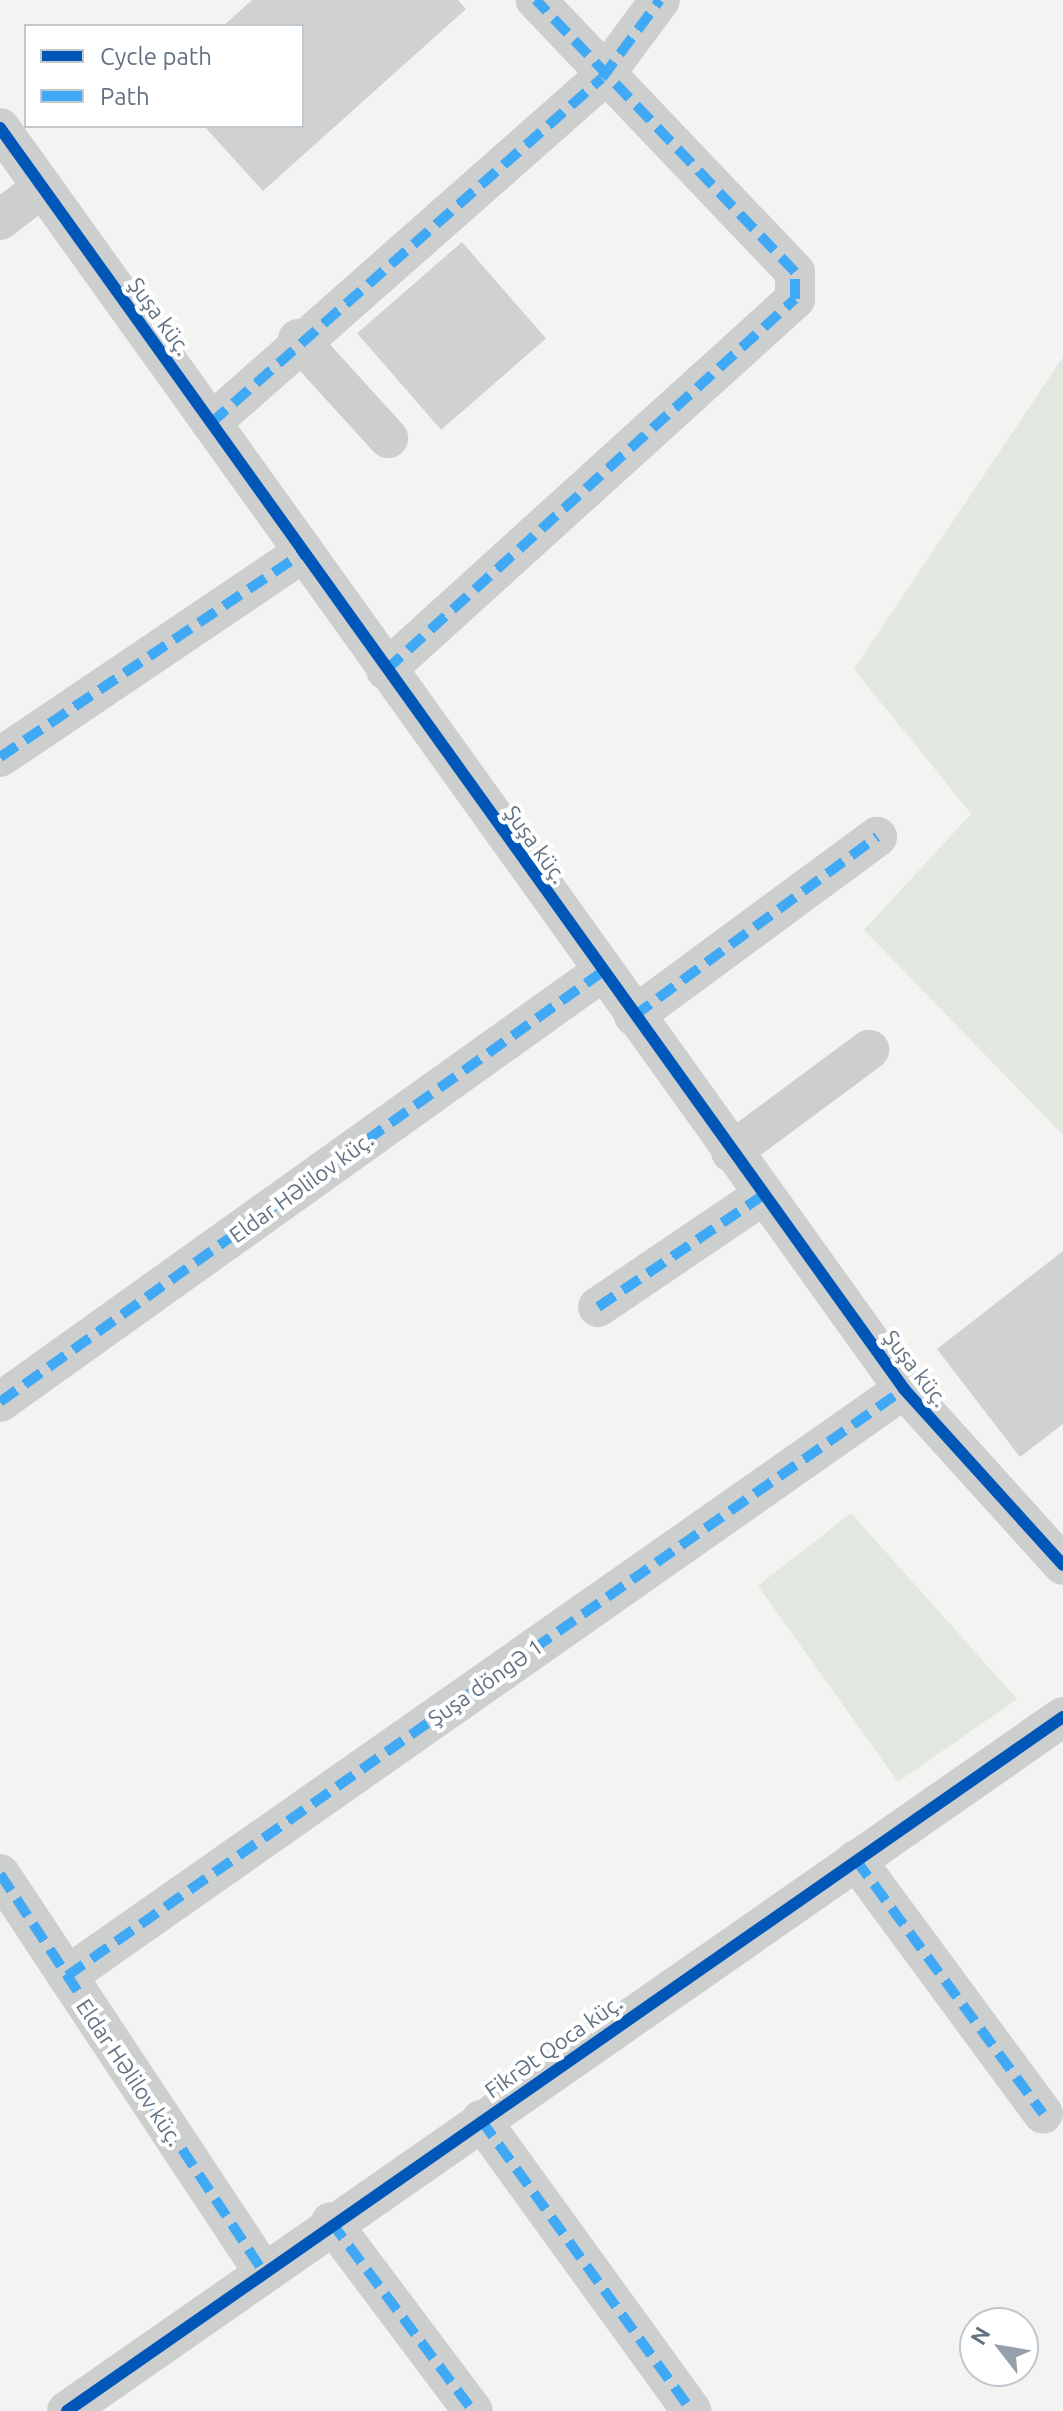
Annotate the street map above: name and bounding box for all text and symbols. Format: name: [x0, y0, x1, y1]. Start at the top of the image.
legend: [24, 24, 304, 128]
text: Cycle path: [100, 43, 212, 70]
text: Path: [100, 83, 150, 110]
street label: Şuşa küç.: [123, 272, 197, 360]
street label: Şuşa küç.: [499, 800, 573, 888]
street label: Eldar Həlilov küç.: [224, 1126, 378, 1248]
street label: Şuşa küç.: [878, 1325, 954, 1411]
street label: Şuşa döngə 1: [423, 1633, 547, 1731]
street label: Fikrət Qoca küç.: [479, 1989, 627, 2103]
street label: Eldar Həlilov küç.: [71, 1994, 189, 2150]
north arrow: [959, 2307, 1039, 2387]
text: N: [965, 2322, 995, 2349]

